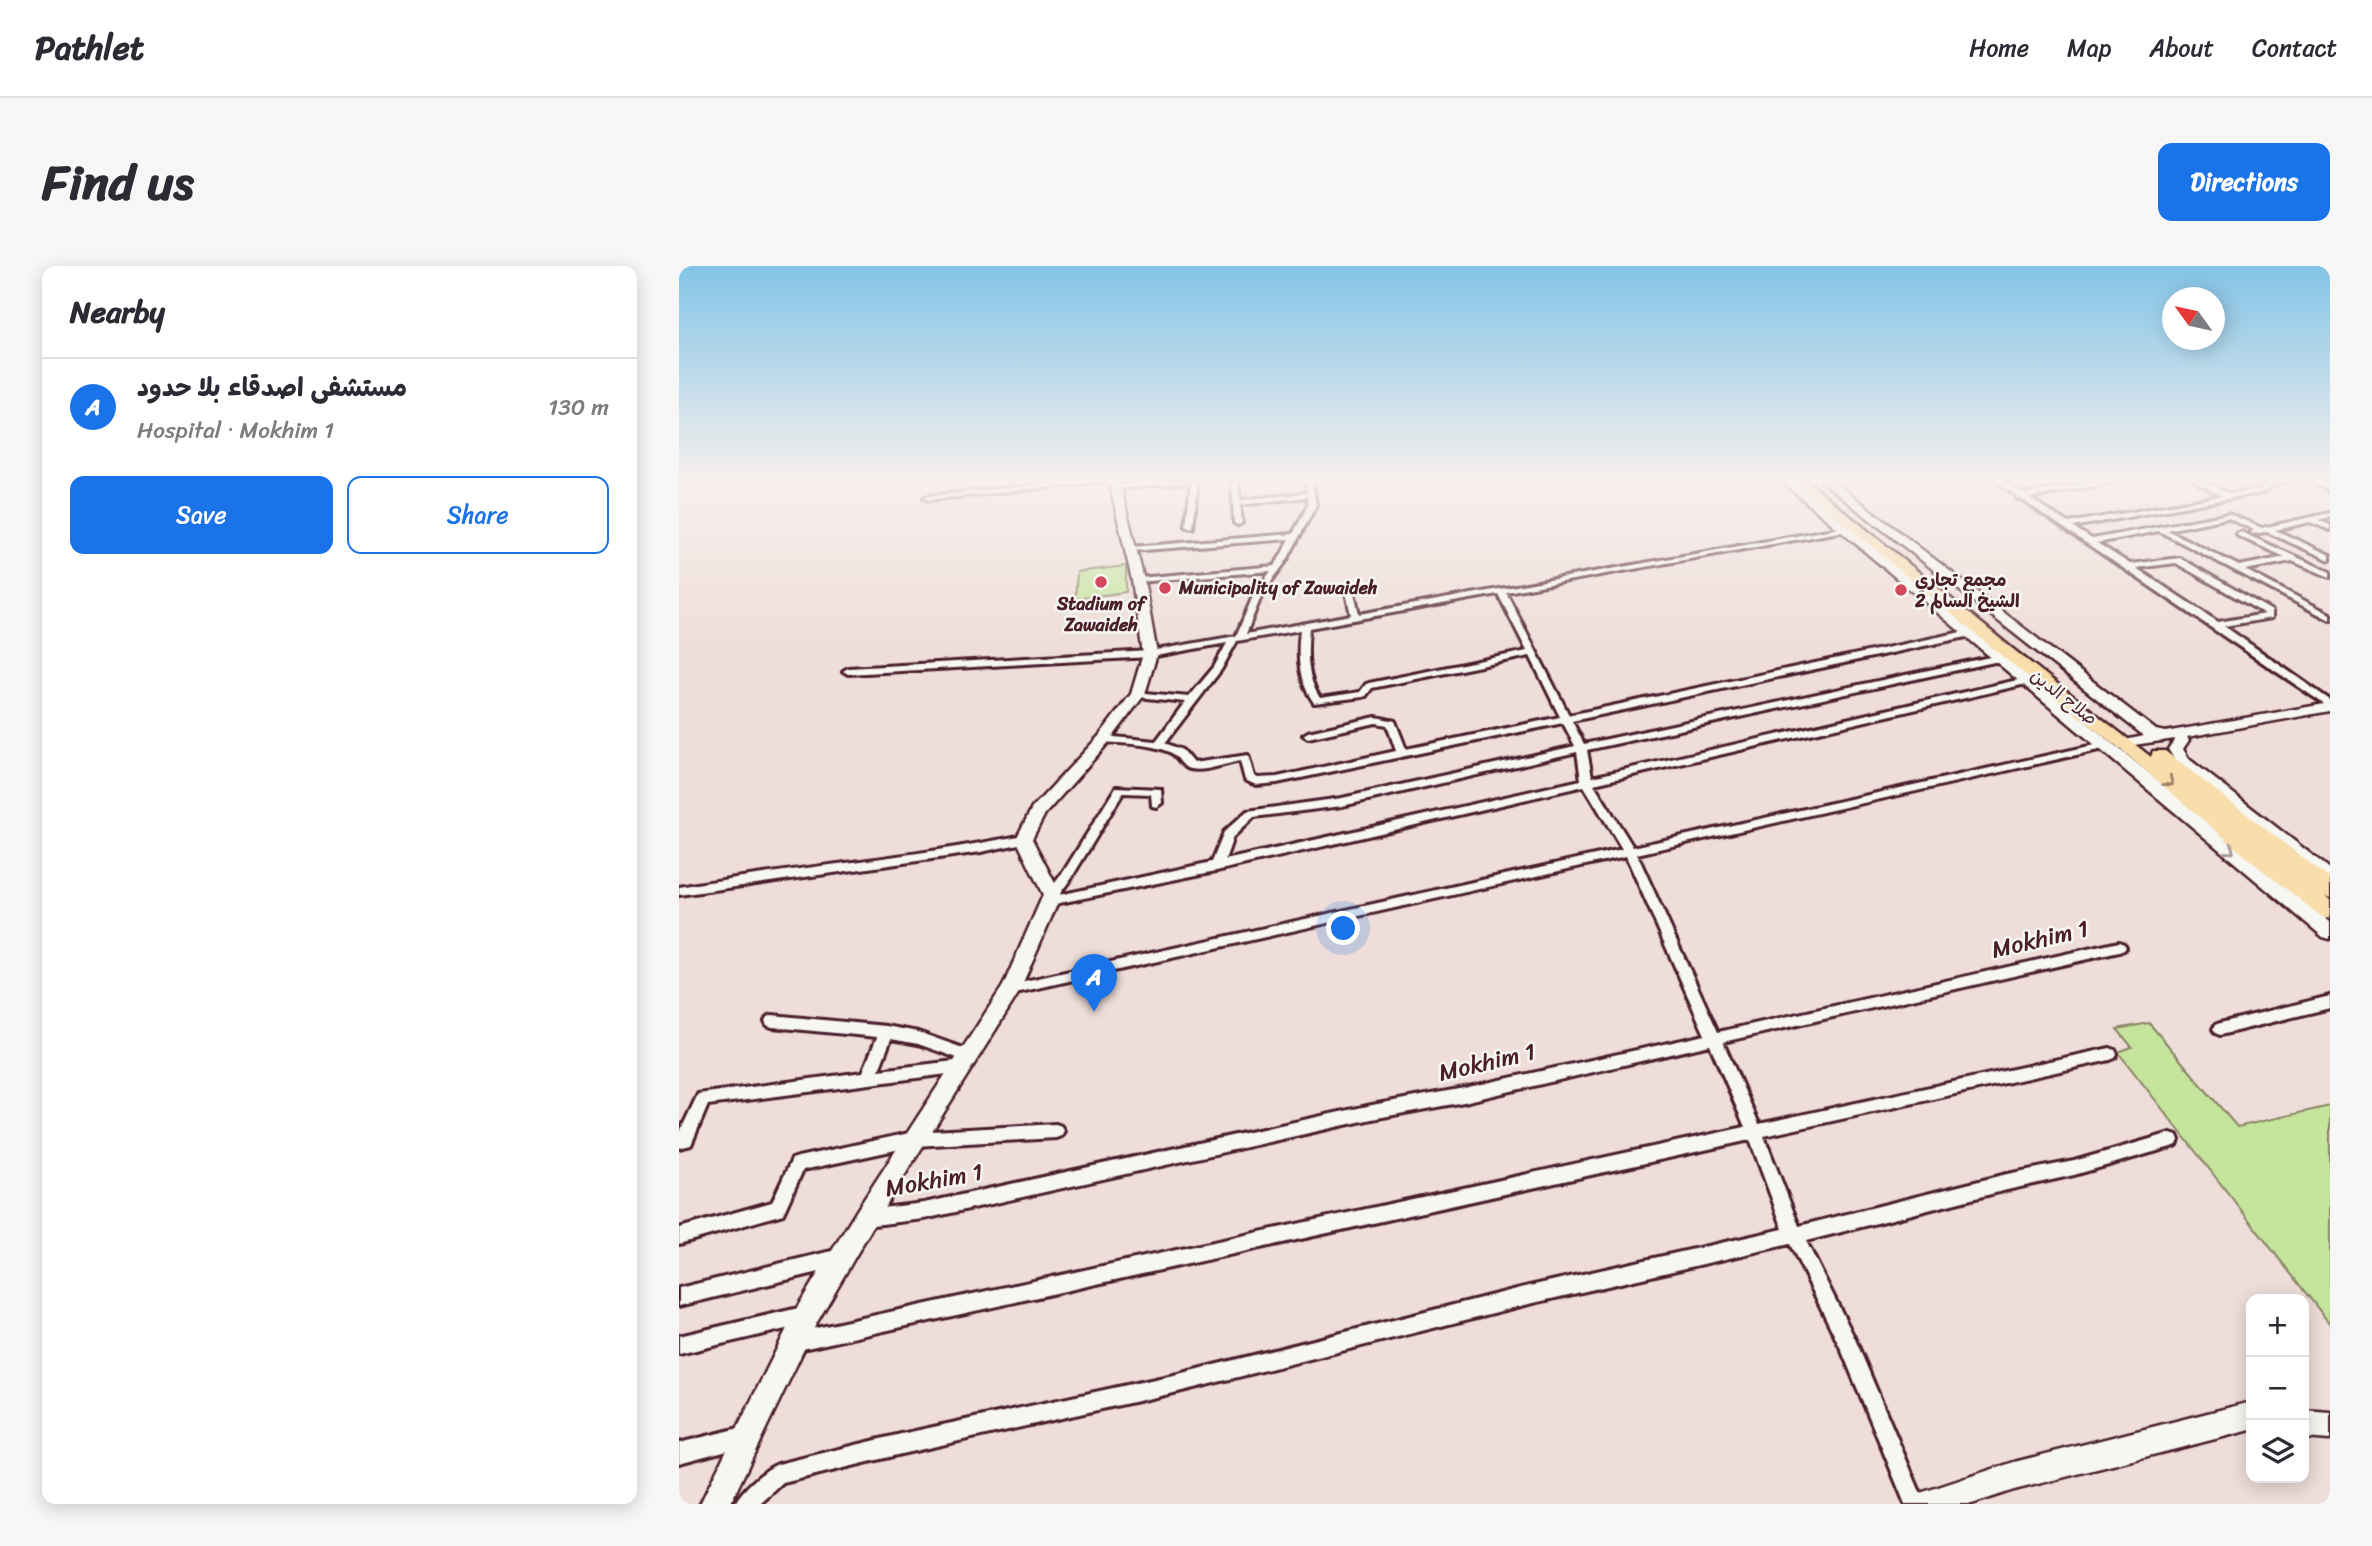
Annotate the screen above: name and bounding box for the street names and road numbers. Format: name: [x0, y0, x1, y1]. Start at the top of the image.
street label: صلاح الدين: [2023, 660, 2105, 734]
street label: Mokhim 1: [1987, 907, 2093, 971]
street label: Mokhim 1: [1434, 1030, 1540, 1094]
street label: Mokhim 1: [882, 1151, 986, 1209]

